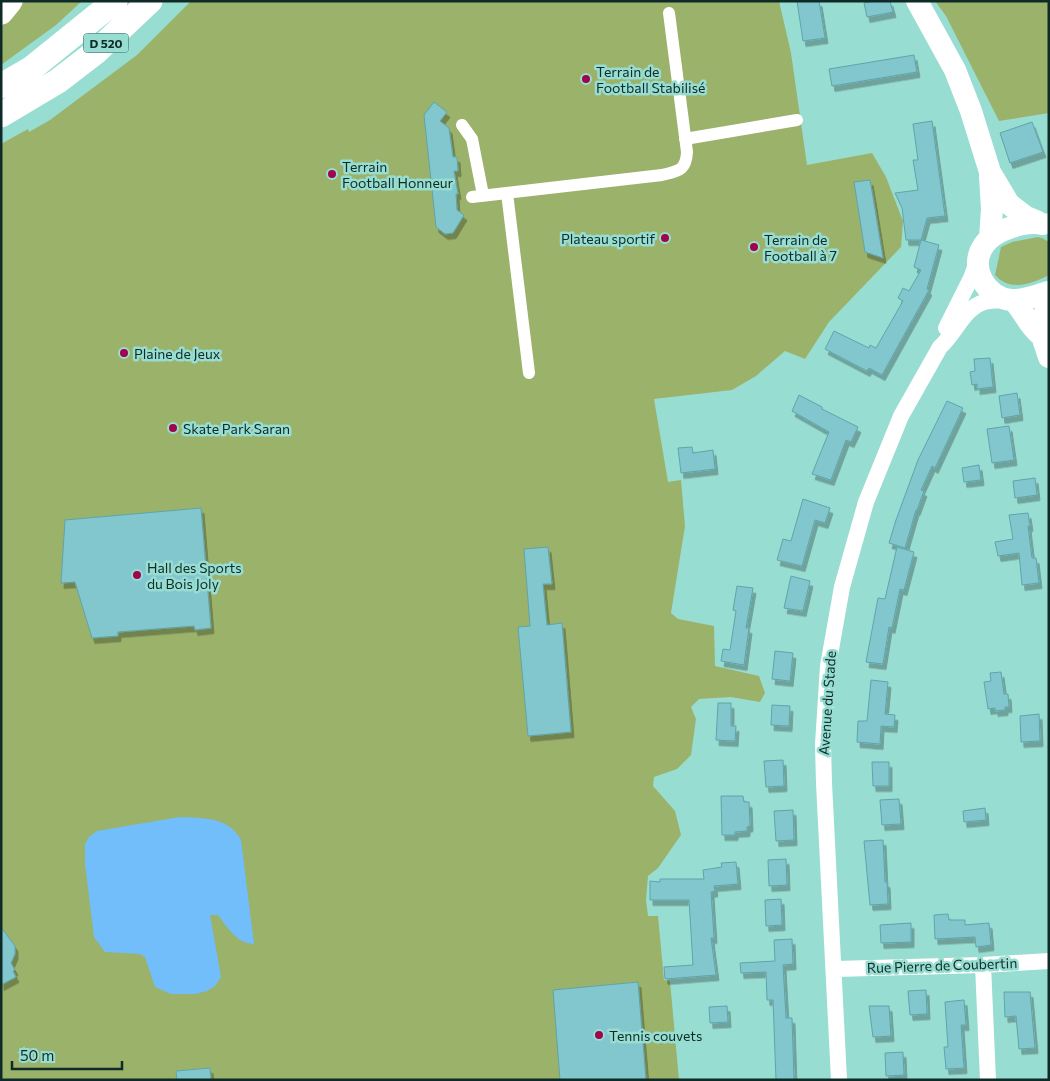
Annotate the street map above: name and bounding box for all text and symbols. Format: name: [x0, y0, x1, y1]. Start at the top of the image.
road number: D 520: [84, 34, 128, 52]
place label: Terrain de Football Stabilisé: [596, 63, 705, 96]
marker: Terrain de Football Stabilisé: [580, 73, 592, 85]
place label: Terrain Football Honneur: [342, 158, 454, 191]
marker: Terrain Football Honneur: [326, 168, 338, 180]
place label: Plateau sportif: [561, 230, 655, 247]
place label: Terrain de Football à 7: [764, 231, 837, 264]
marker: Plateau sportif: [659, 232, 671, 244]
marker: Terrain de Football à 7: [748, 241, 760, 253]
place label: Plaine de Jeux: [134, 345, 221, 362]
marker: Plaine de Jeux: [118, 347, 130, 359]
place label: Skate Park Saran: [183, 420, 290, 437]
marker: Skate Park Saran: [167, 422, 179, 434]
place label: Hall des Sports du Bois Joly: [147, 559, 242, 592]
marker: Hall des Sports du Bois Joly: [131, 569, 143, 581]
street label: Avenue du Stade: [815, 650, 839, 756]
street label: Rue Pierre de Coubertin: [866, 954, 1018, 976]
place label: Tennis couvets: [609, 1027, 702, 1044]
marker: Tennis couvets: [593, 1029, 605, 1041]
scale bar: [12, 1038, 122, 1070]
text: 50 m: [20, 1046, 54, 1064]

